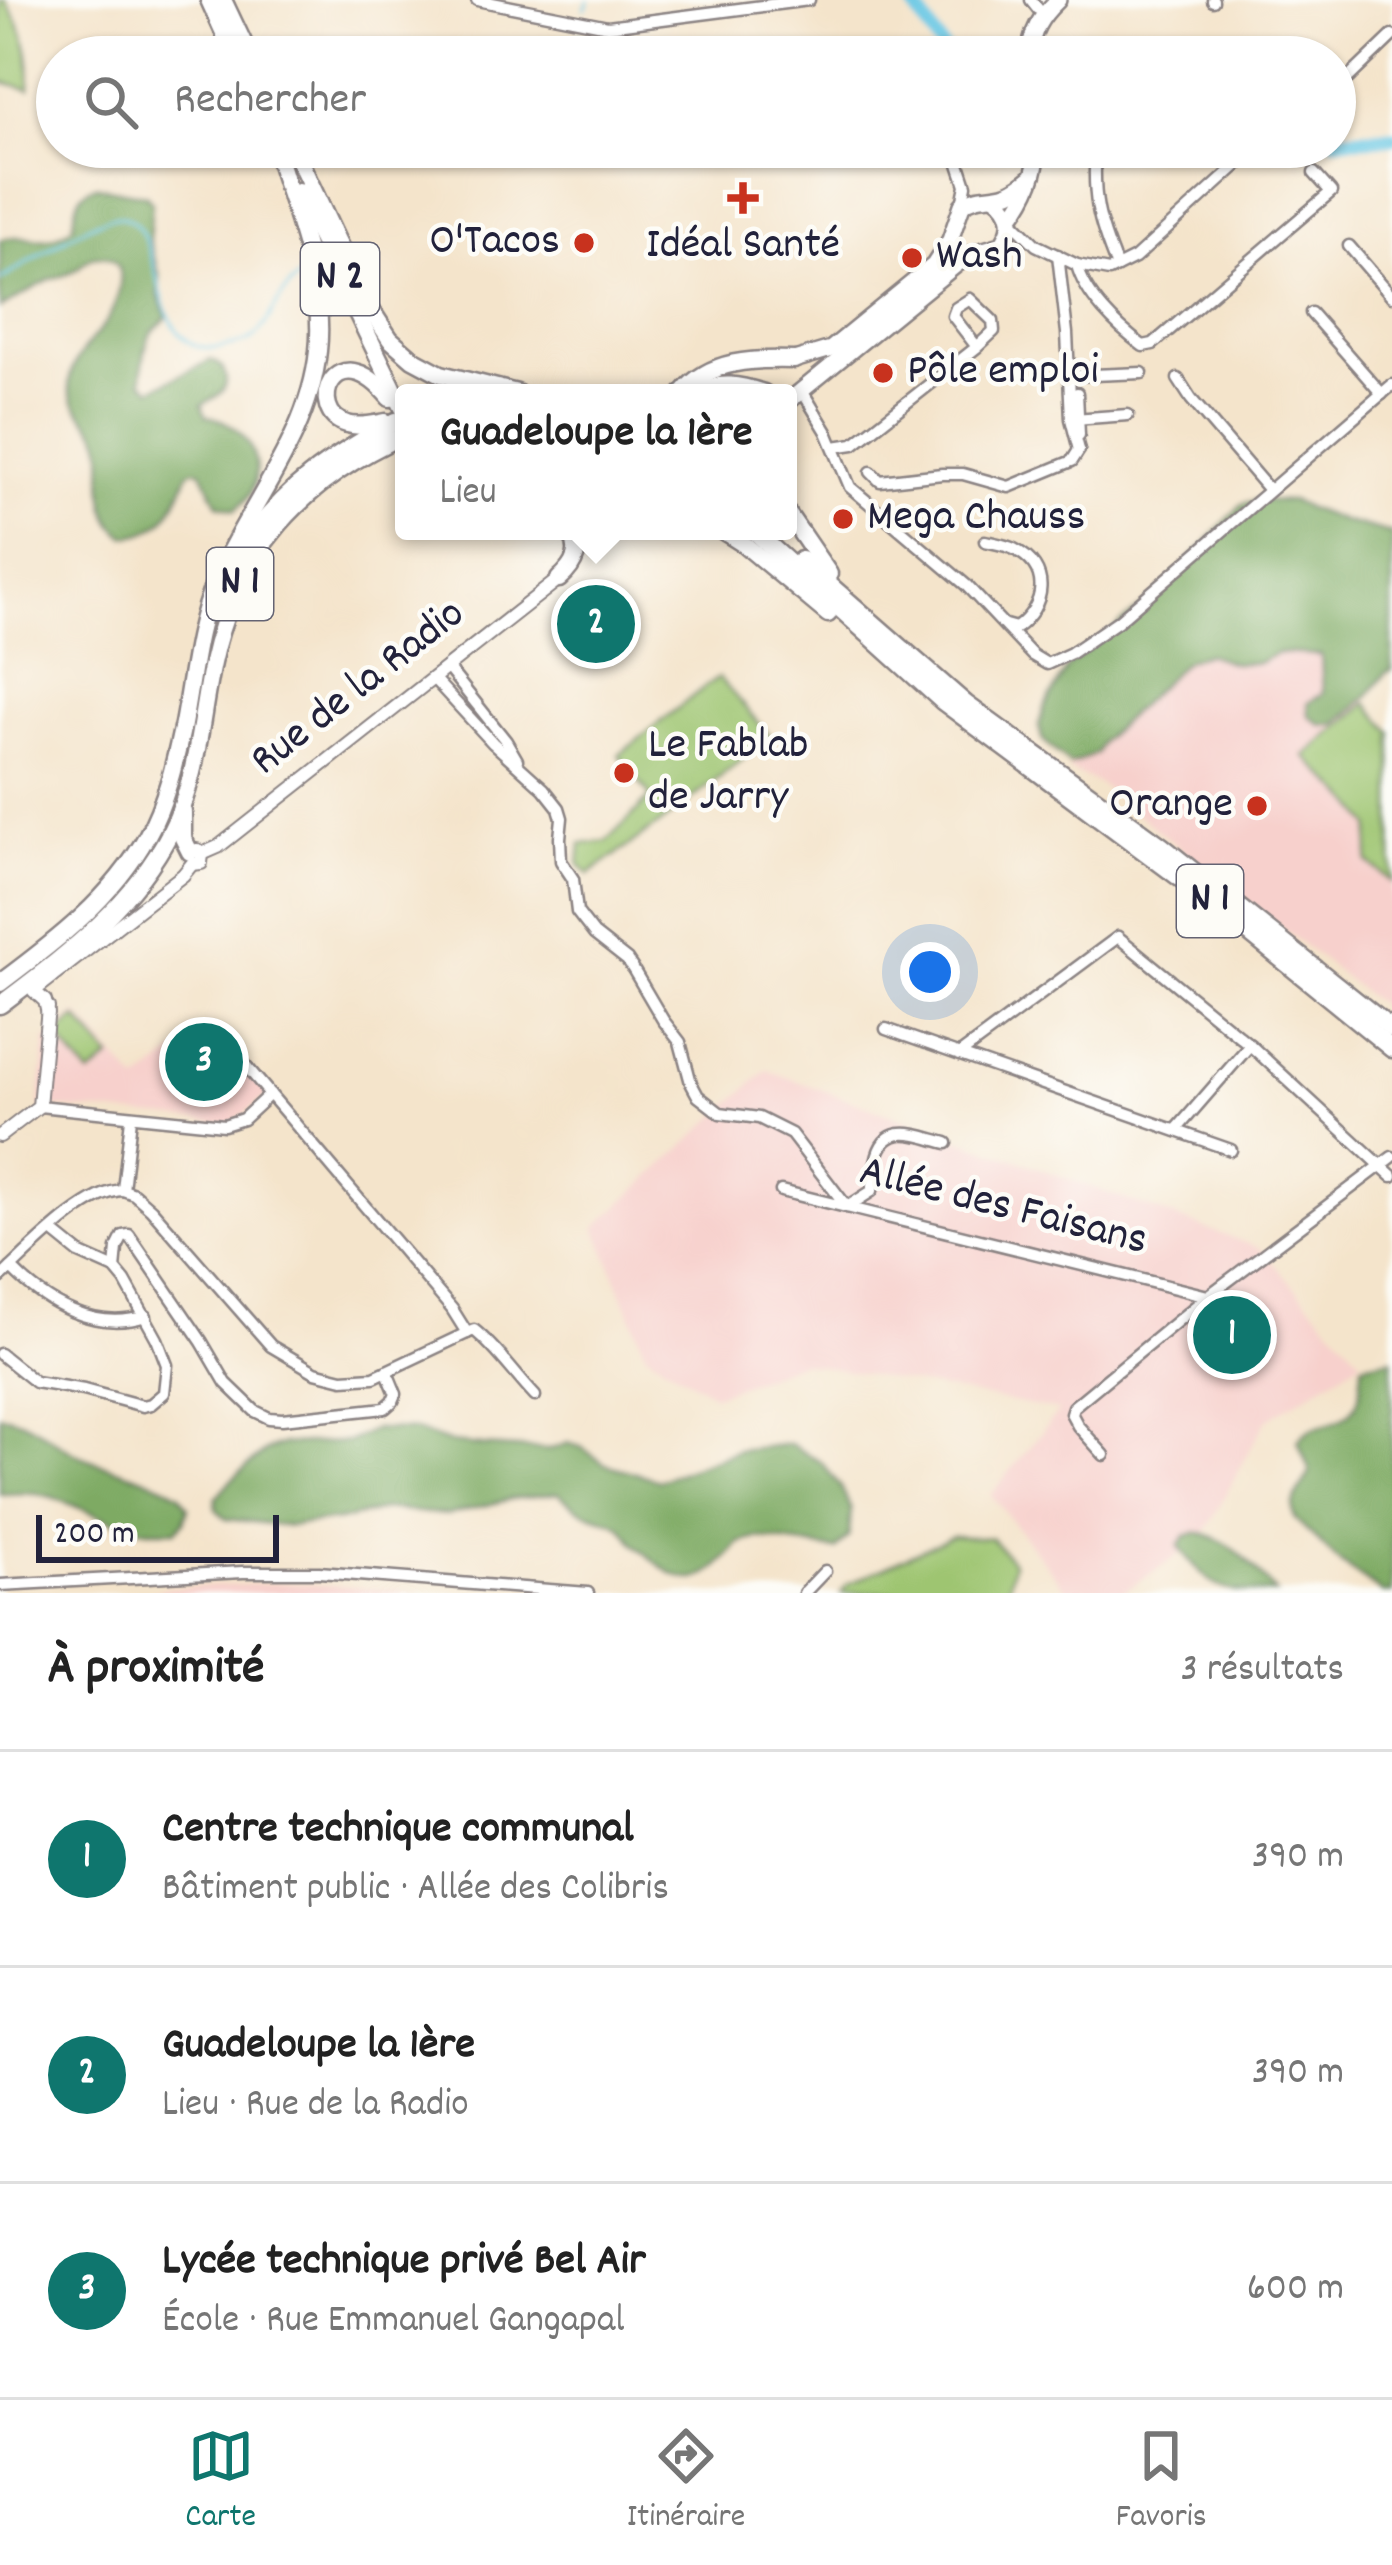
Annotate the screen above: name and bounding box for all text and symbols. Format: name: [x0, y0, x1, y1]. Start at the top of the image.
search box: [36, 36, 1356, 168]
icon: search: [78, 69, 144, 135]
text: Rechercher: [174, 70, 366, 134]
marker: Idéal Santé: [727, 182, 759, 214]
place label: O'Tacos: [429, 211, 560, 275]
place label: Idéal Santé: [646, 215, 840, 279]
place label: Wash: [936, 226, 1023, 290]
marker: O'Tacos: [571, 230, 597, 256]
road number: N 2: [301, 243, 379, 315]
marker: Wash: [899, 245, 925, 271]
place label: Pôle emploi: [907, 341, 1099, 405]
marker: Pôle emploi: [870, 360, 896, 386]
popup: [395, 384, 797, 540]
text: Guadeloupe la 1ère: [440, 403, 752, 467]
text: Lieu: [440, 467, 497, 522]
place label: Mega Chauss: [867, 487, 1086, 551]
marker: Mega Chauss: [830, 506, 856, 532]
road number: N 1: [207, 548, 273, 620]
pin: 2: [557, 579, 635, 669]
street label: Rue de la Radio: [238, 585, 480, 793]
place label: Le Fablab de Jarry: [648, 715, 808, 831]
marker: Le Fablab de Jarry: [611, 760, 637, 786]
place label: Orange: [1109, 774, 1233, 838]
marker: Orange: [1244, 793, 1270, 819]
road number: N 1: [1177, 865, 1243, 937]
your location: [900, 942, 960, 1002]
pin: 3: [165, 1017, 243, 1107]
street label: Allée des Faisans: [852, 1141, 1154, 1275]
pin: 1: [1193, 1290, 1271, 1380]
scale bar: [36, 1509, 279, 1562]
text: 200 m: [54, 1512, 135, 1559]
text: À proximité: [48, 1635, 265, 1707]
text: 3 résultats: [1180, 1644, 1344, 1699]
text: Centre technique communal: [162, 1799, 634, 1863]
text: 1: [83, 1831, 91, 1886]
text: 390 m: [1252, 1831, 1344, 1886]
text: Bâtiment public · Allée des Colibris: [162, 1863, 669, 1918]
text: Guadeloupe la 1ère: [162, 2015, 475, 2079]
text: 2: [78, 2047, 96, 2102]
text: 390 m: [1252, 2047, 1344, 2102]
text: Lieu · Rue de la Radio: [162, 2079, 469, 2134]
text: Lycée technique privé Bel Air: [162, 2231, 646, 2295]
text: 3: [78, 2263, 96, 2318]
text: 600 m: [1247, 2263, 1344, 2318]
text: École · Rue Emmanuel Gangapal: [162, 2295, 625, 2350]
tab: Carte: [185, 2423, 256, 2542]
tab: Itinéraire: [627, 2423, 745, 2542]
tab: Favoris: [1116, 2423, 1207, 2542]

